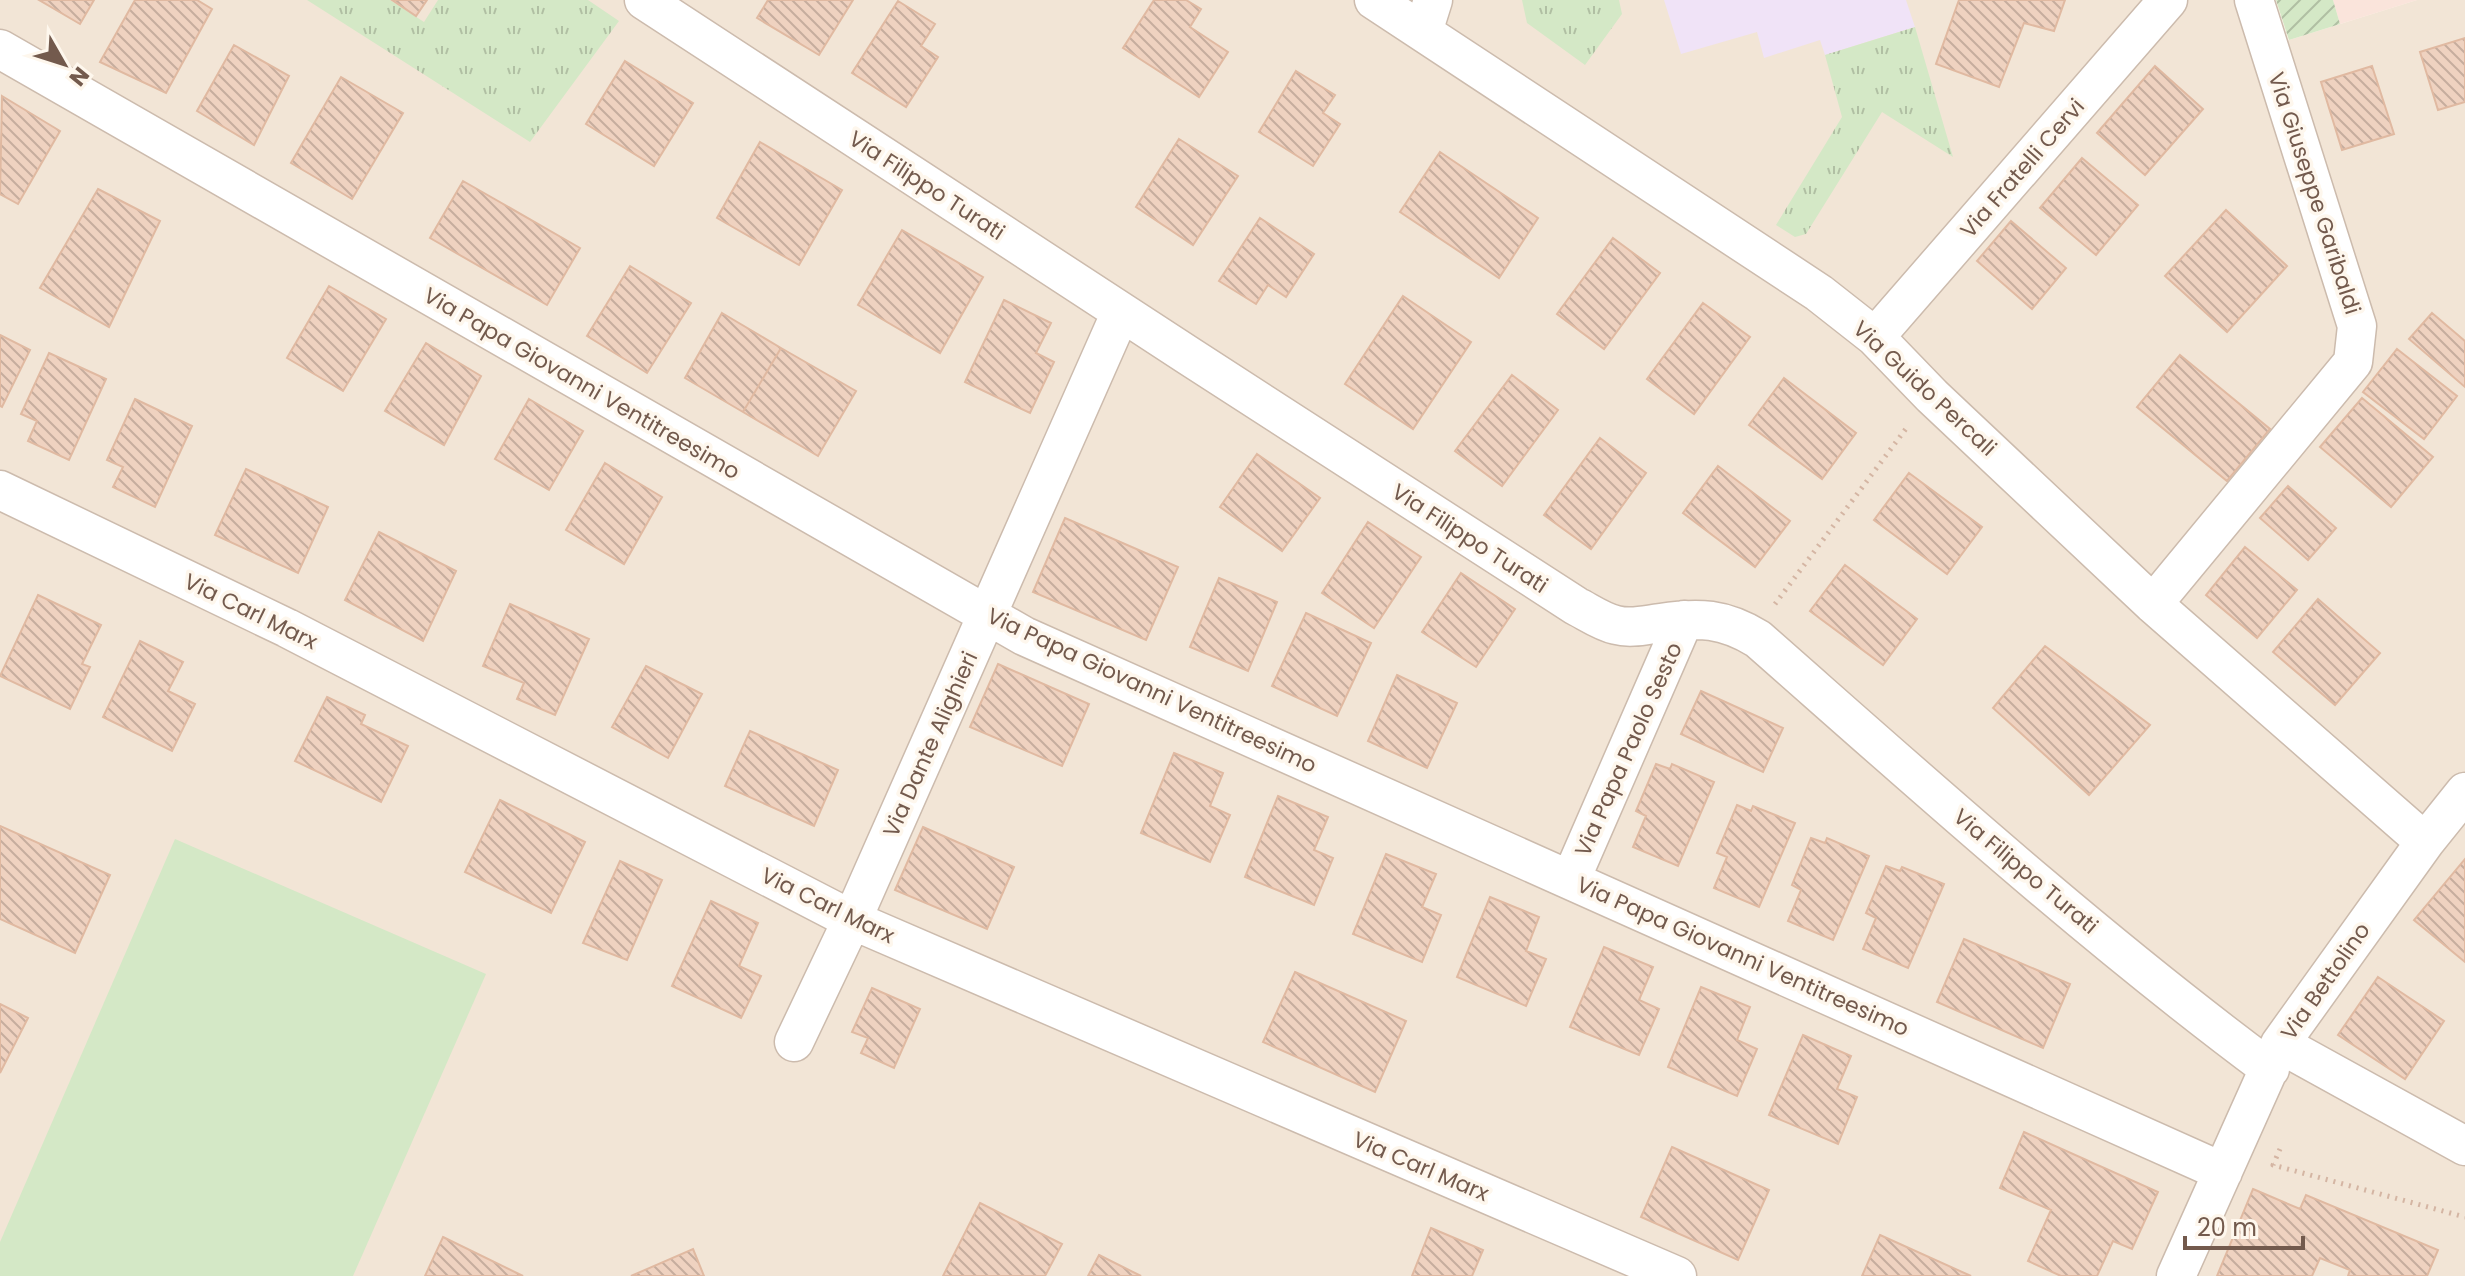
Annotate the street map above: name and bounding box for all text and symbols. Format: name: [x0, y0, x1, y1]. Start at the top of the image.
north arrow: [24, 24, 104, 104]
text: N: [62, 60, 96, 92]
street label: Via Giuseppe Garibaldi: [2261, 68, 2368, 318]
street label: Via Fratelli Cervi: [1953, 92, 2092, 245]
street label: Via Filippo Turati: [843, 123, 1011, 248]
street label: Via Papa Giovanni Ventitreesimo: [418, 280, 746, 487]
street label: Via Guido Percali: [1846, 314, 2003, 463]
street label: Via Filippo Turati: [1386, 476, 1554, 601]
street label: Via Carl Marx: [179, 566, 323, 657]
street label: Via Papa Giovanni Ventitreesimo: [982, 600, 1322, 781]
street label: Via Papa Paolo Sesto: [1567, 637, 1690, 861]
street label: Via Dante Alighieri: [876, 646, 985, 842]
street label: Via Filippo Turati: [1947, 801, 2105, 941]
street label: Via Carl Marx: [756, 860, 900, 951]
street label: Via Papa Giovanni Ventitreesimo: [1572, 869, 1914, 1044]
street label: Via Bettolino: [2273, 916, 2377, 1046]
street label: Via Carl Marx: [1348, 1124, 1494, 1209]
scale bar: [2185, 1200, 2303, 1250]
text: 20 m: [2197, 1211, 2257, 1244]

